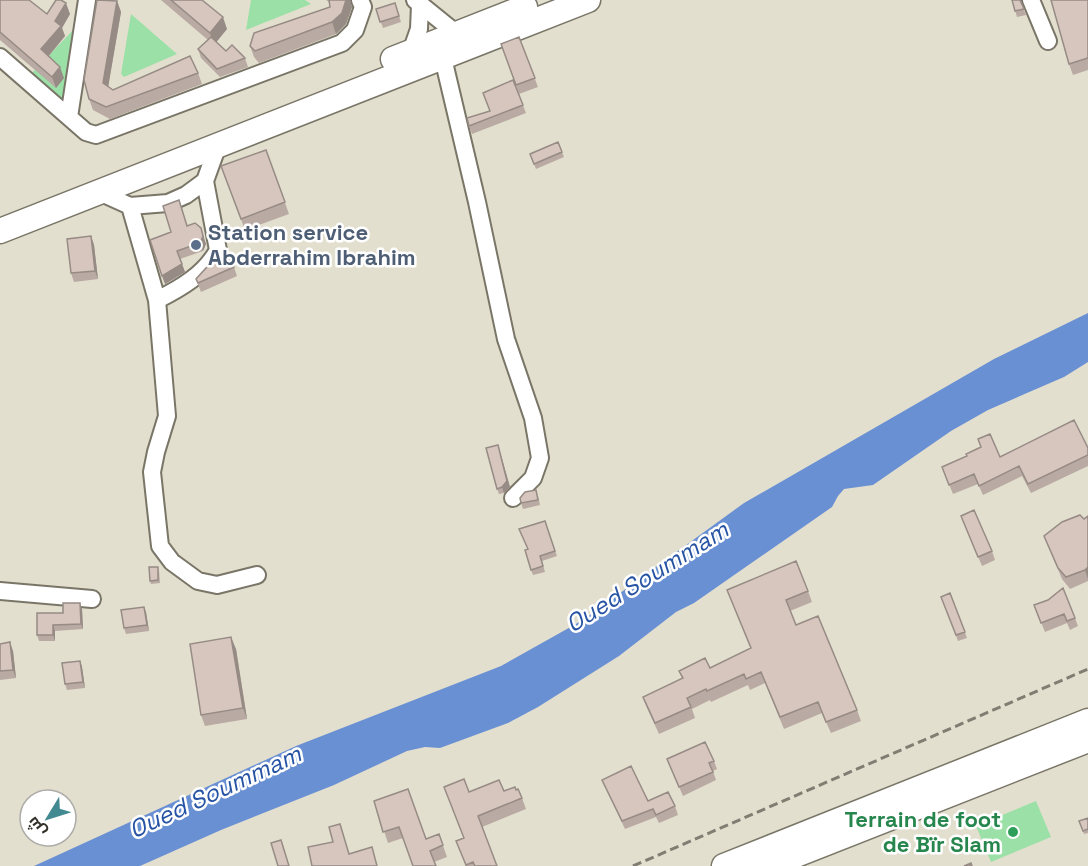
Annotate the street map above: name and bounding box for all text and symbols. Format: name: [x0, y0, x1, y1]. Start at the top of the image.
place label: Station service Abderrahim Ibrahim: [208, 218, 416, 271]
marker: Station service Abderrahim Ibrahim: [189, 238, 203, 252]
water label: Oued Soummam: [559, 513, 735, 639]
water label: Oued Soummam: [124, 738, 307, 845]
north arrow: [18, 788, 78, 848]
place label: Terrain de foot de Bïr Slam: [844, 805, 1001, 858]
text: ش: [22, 812, 51, 841]
marker: Terrain de foot de Bïr Slam: [1006, 825, 1020, 839]

